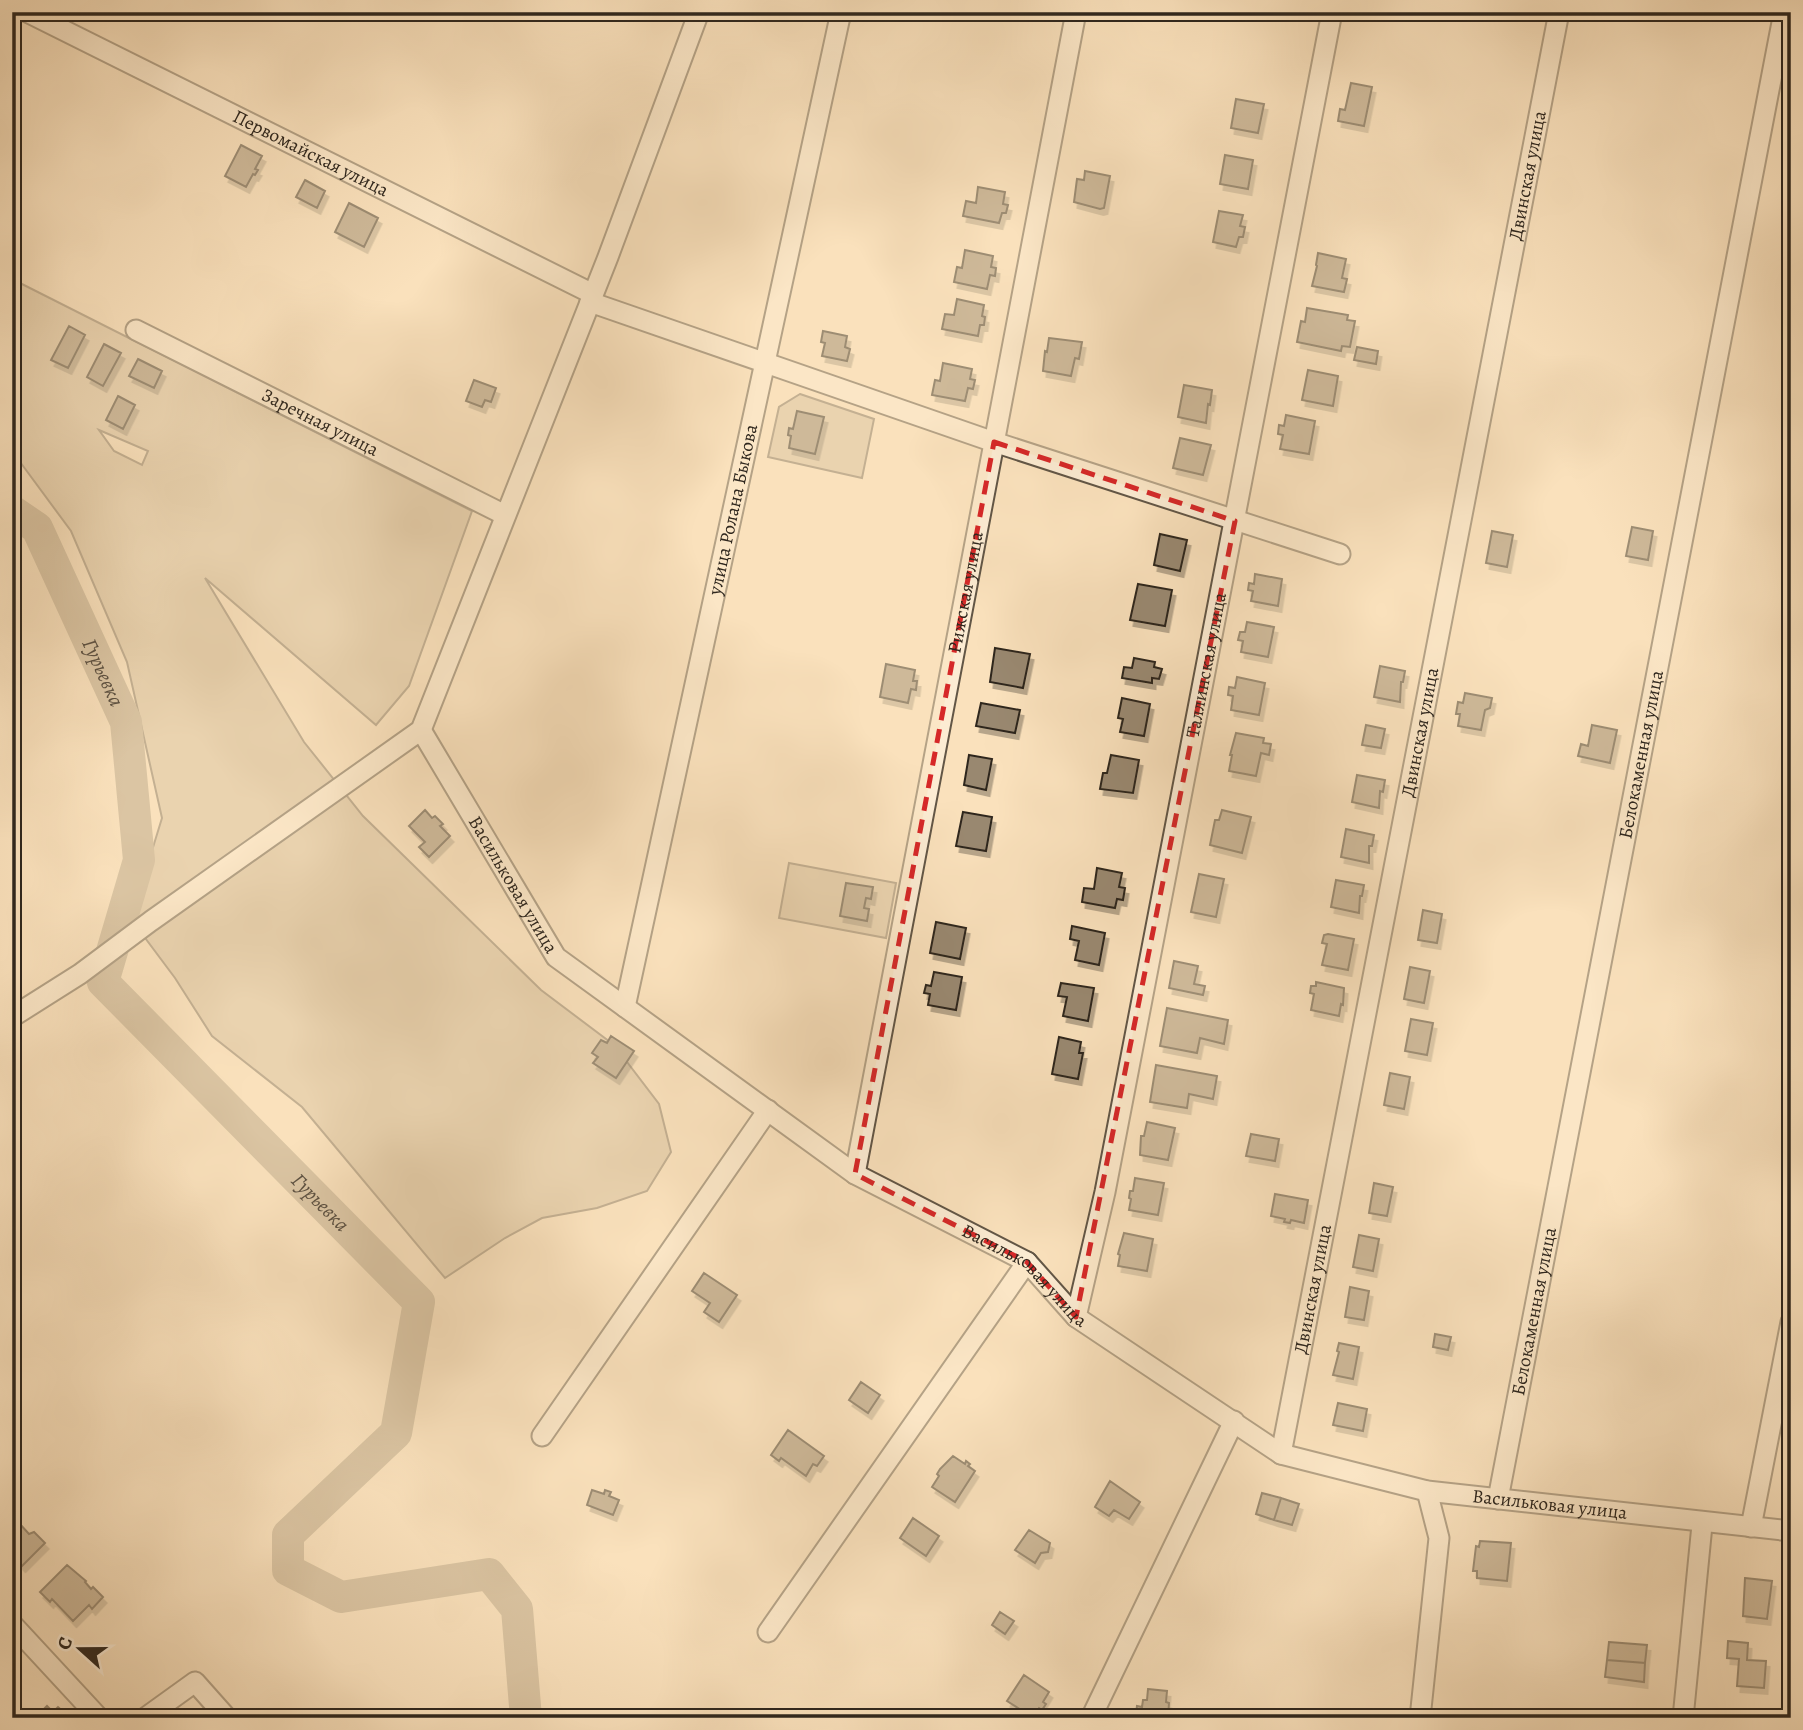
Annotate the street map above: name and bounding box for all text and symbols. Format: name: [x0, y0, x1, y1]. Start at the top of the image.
street label: Первомайская улица: [228, 104, 393, 203]
street label: Двинская улица: [1502, 108, 1553, 243]
street label: Заречная улица: [257, 382, 383, 463]
street label: улица Ролана Быкова: [702, 421, 764, 598]
street label: Рижская улица: [941, 529, 990, 655]
street label: Таллинская улица: [1180, 590, 1233, 740]
water label: Гурьевка: [75, 634, 131, 711]
street label: Двинская улица: [1395, 665, 1445, 799]
street label: Белокаменная улица: [1612, 668, 1670, 841]
street label: Васильковая улица: [462, 811, 564, 958]
water label: Гурьевка: [285, 1167, 356, 1238]
street label: Васильковая улица: [957, 1218, 1092, 1334]
street label: Двинская улица: [1288, 1222, 1338, 1356]
street label: Белокаменная улица: [1505, 1225, 1563, 1398]
street label: Васильковая улица: [1471, 1483, 1629, 1526]
north arrow: [46, 1614, 116, 1684]
text: С: [51, 1633, 79, 1653]

